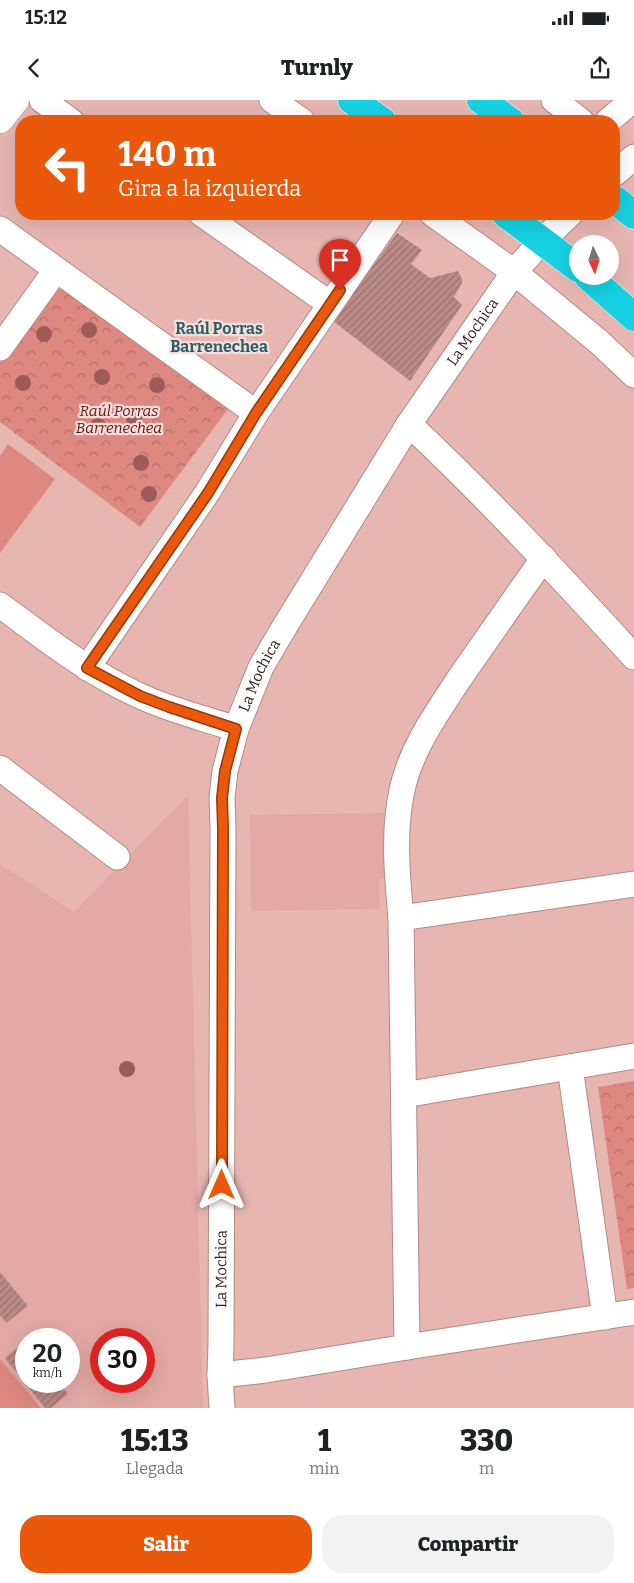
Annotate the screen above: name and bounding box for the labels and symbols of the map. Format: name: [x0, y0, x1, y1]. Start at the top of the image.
north arrow: [569, 235, 619, 285]
pin: [319, 239, 361, 290]
street label: La Mochica: [443, 295, 502, 369]
district label: Raúl Porras Barrenechea: [170, 319, 268, 356]
park label: Raúl Porras Barrenechea: [76, 402, 162, 437]
street label: La Mochica: [235, 636, 284, 714]
position arrow: [195, 1158, 247, 1210]
street label: La Mochica: [212, 1230, 230, 1308]
speed limit sign: 30: [90, 1328, 155, 1393]

